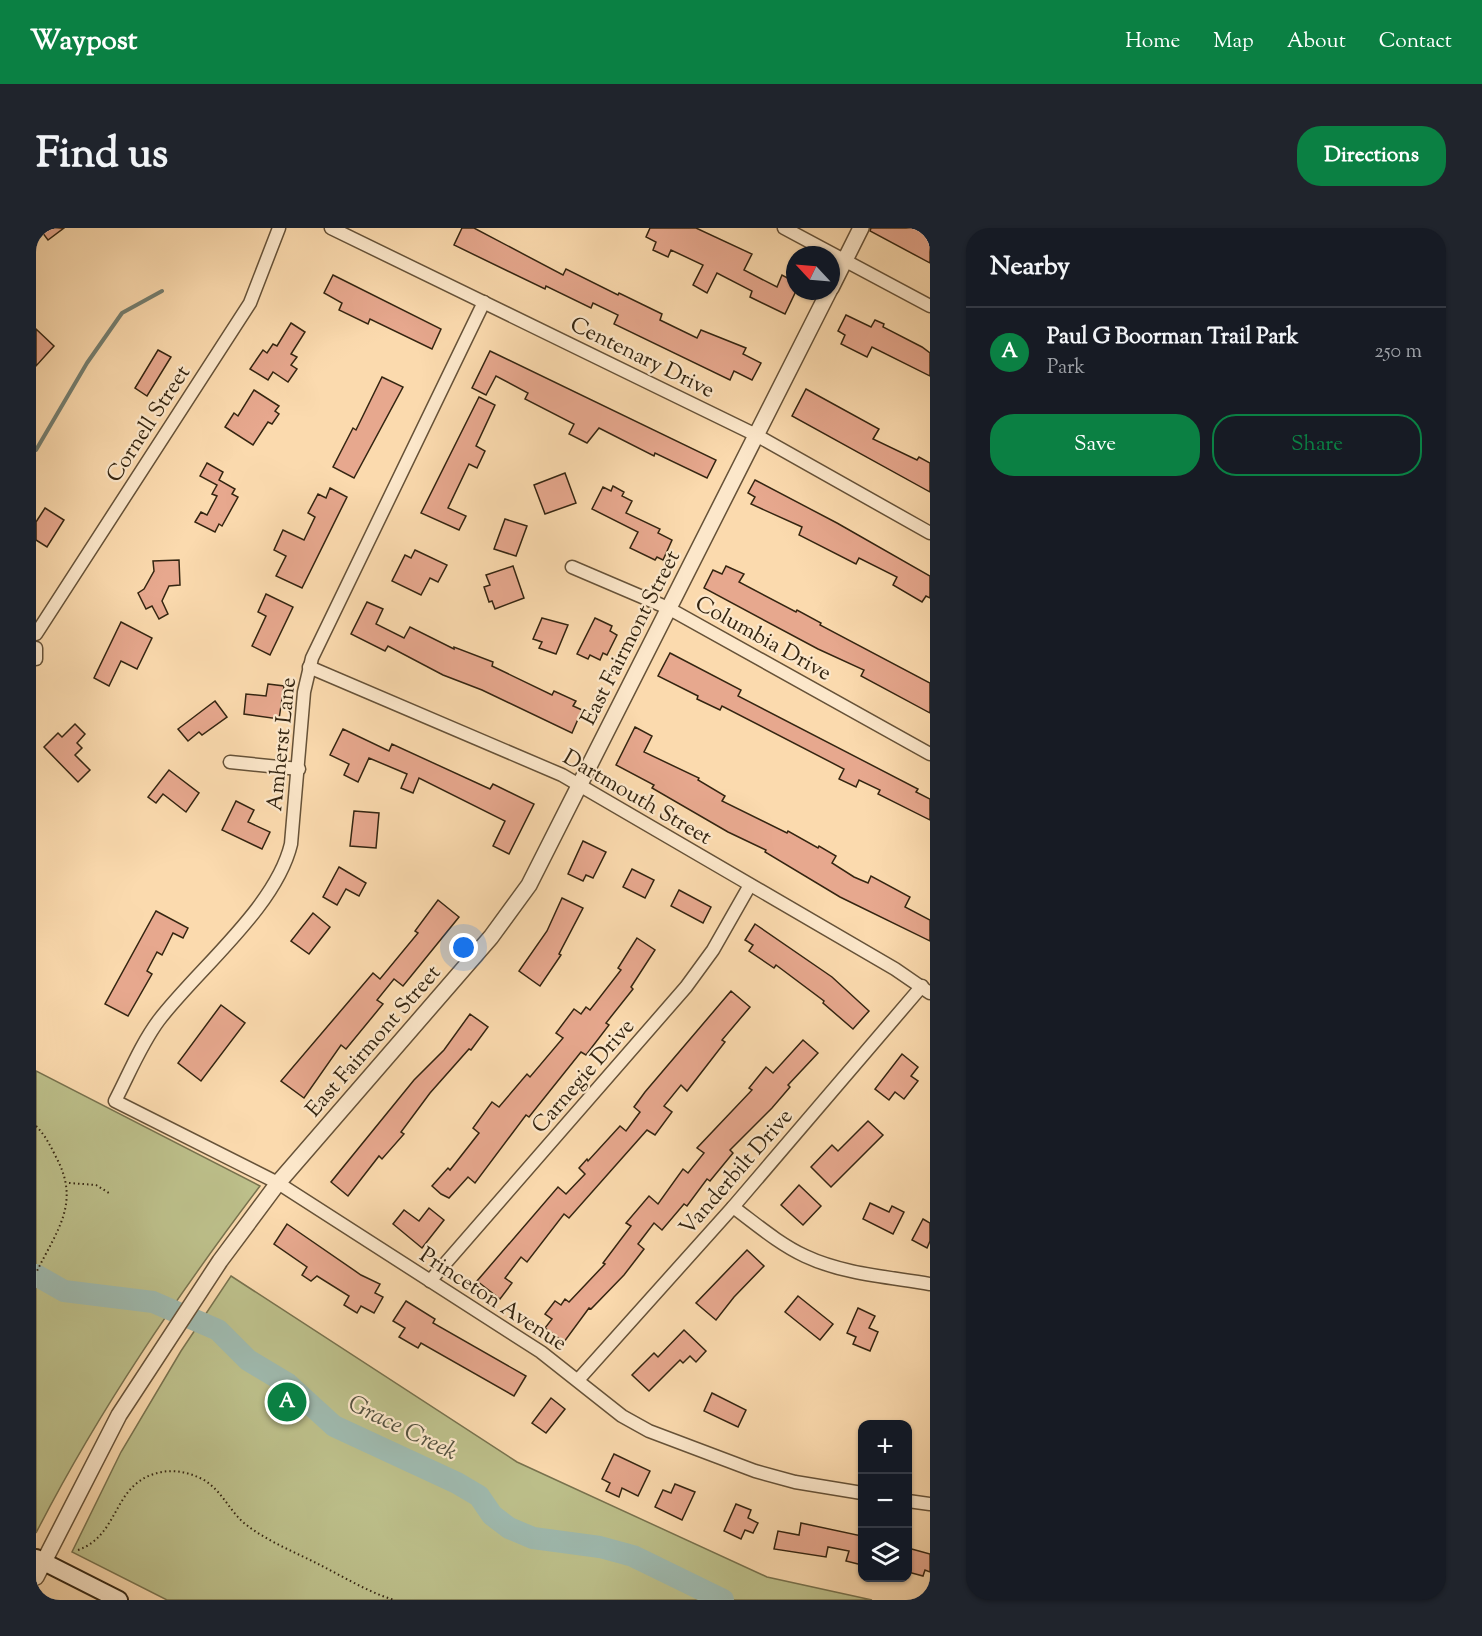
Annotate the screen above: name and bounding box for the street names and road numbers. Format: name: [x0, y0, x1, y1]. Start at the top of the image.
street label: Centenary Drive: [564, 310, 720, 408]
street label: Cornell Street: [100, 359, 200, 490]
street label: East Fairmont Street: [574, 545, 690, 731]
street label: Columbia Drive: [688, 589, 837, 690]
street label: Amherst Lane: [260, 676, 306, 813]
street label: Dartmouth Street: [556, 743, 718, 855]
street label: East Fairmont Street: [299, 958, 450, 1125]
street label: Carnegie Drive: [525, 1012, 643, 1142]
street label: Vanderbilt Drive: [673, 1102, 802, 1244]
street label: Princeton Avenue: [412, 1241, 572, 1360]

